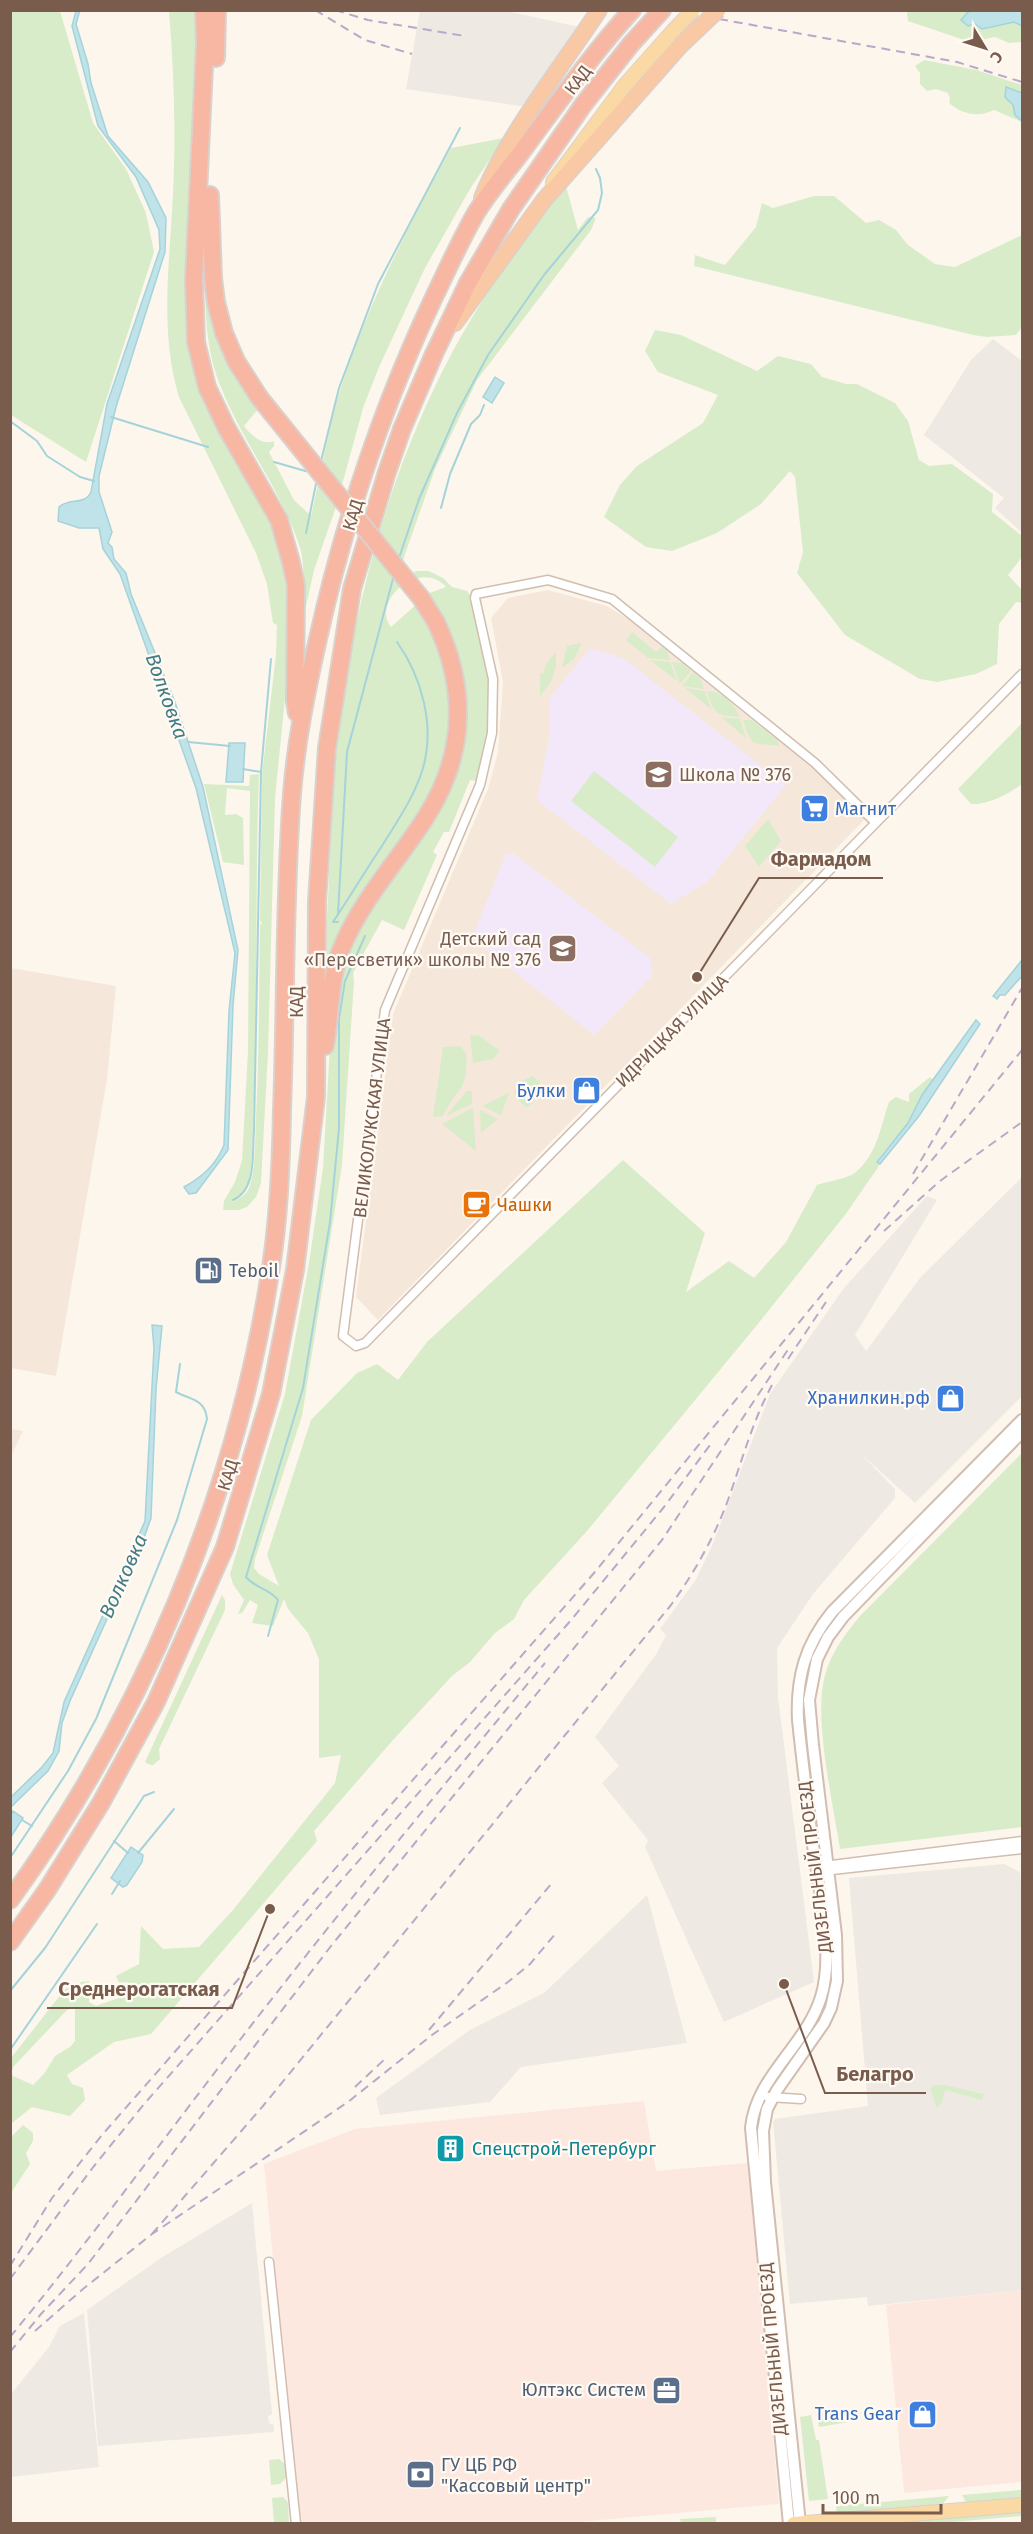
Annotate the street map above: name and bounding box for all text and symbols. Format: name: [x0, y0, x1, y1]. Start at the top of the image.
north arrow: [955, 18, 1015, 78]
text: С: [986, 47, 1007, 67]
street label: КАД: [560, 61, 596, 99]
street label: КАД: [338, 497, 368, 533]
water label: Волковка: [140, 650, 194, 742]
school or university icon: Школа № 376: [642, 759, 674, 791]
place label: Школа № 376: [679, 764, 791, 786]
supermarket icon: Магнит: [798, 793, 830, 825]
place label: Магнит: [835, 798, 897, 820]
callout: Фармадом: [759, 840, 883, 878]
text: Фармадом: [771, 847, 871, 871]
place label: Детский сад «Пересветик» школы № 376: [304, 928, 541, 971]
school or university icon: Детский сад «Пересветик» школы № 376: [546, 933, 578, 965]
street label: ИДРИЦКАЯ УЛИЦА: [611, 970, 733, 1092]
street label: КАД: [286, 986, 308, 1018]
street label: ВЕЛИКОЛУКСКАЯ УЛИЦА: [349, 1016, 395, 1219]
shop icon: Булки: [571, 1075, 603, 1107]
place label: Булки: [516, 1080, 566, 1102]
cafe icon: Чашки: [460, 1189, 492, 1221]
place label: Чашки: [497, 1194, 552, 1216]
fuel station icon: Teboil: [192, 1255, 224, 1287]
place label: Teboil: [229, 1260, 279, 1282]
shop icon: Хранилкин.рф: [935, 1382, 967, 1414]
place label: Хранилкин.рф: [808, 1387, 930, 1409]
street label: КАД: [213, 1457, 243, 1493]
water label: Волковка: [94, 1530, 152, 1622]
street label: ДИЗЕЛЬНЫЙ ПРОЕЗД: [794, 1780, 837, 1955]
callout: Среднерогатская: [47, 1970, 232, 2008]
text: Среднерогатская: [58, 1977, 220, 2001]
callout: Белагро: [825, 2055, 926, 2093]
text: Белагро: [836, 2062, 914, 2086]
building icon: Спецстрой-Петербург: [435, 2133, 467, 2165]
place label: Спецстрой-Петербург: [472, 2138, 656, 2160]
street label: ДИЗЕЛЬНЫЙ ПРОЕЗД: [754, 2262, 792, 2437]
office icon: Юлтэкс Систем: [651, 2374, 683, 2406]
place label: Юлтэкс Систем: [521, 2379, 646, 2401]
shop icon: Trans Gear: [906, 2398, 938, 2430]
place label: Trans Gear: [815, 2403, 901, 2425]
place label: ГУ ЦБ РФ "Кассовый центр": [441, 2454, 591, 2497]
bank icon: ГУ ЦБ РФ "Кассовый центр": [404, 2459, 436, 2491]
scale bar: [823, 2477, 942, 2515]
text: 100 m: [832, 2487, 880, 2509]

